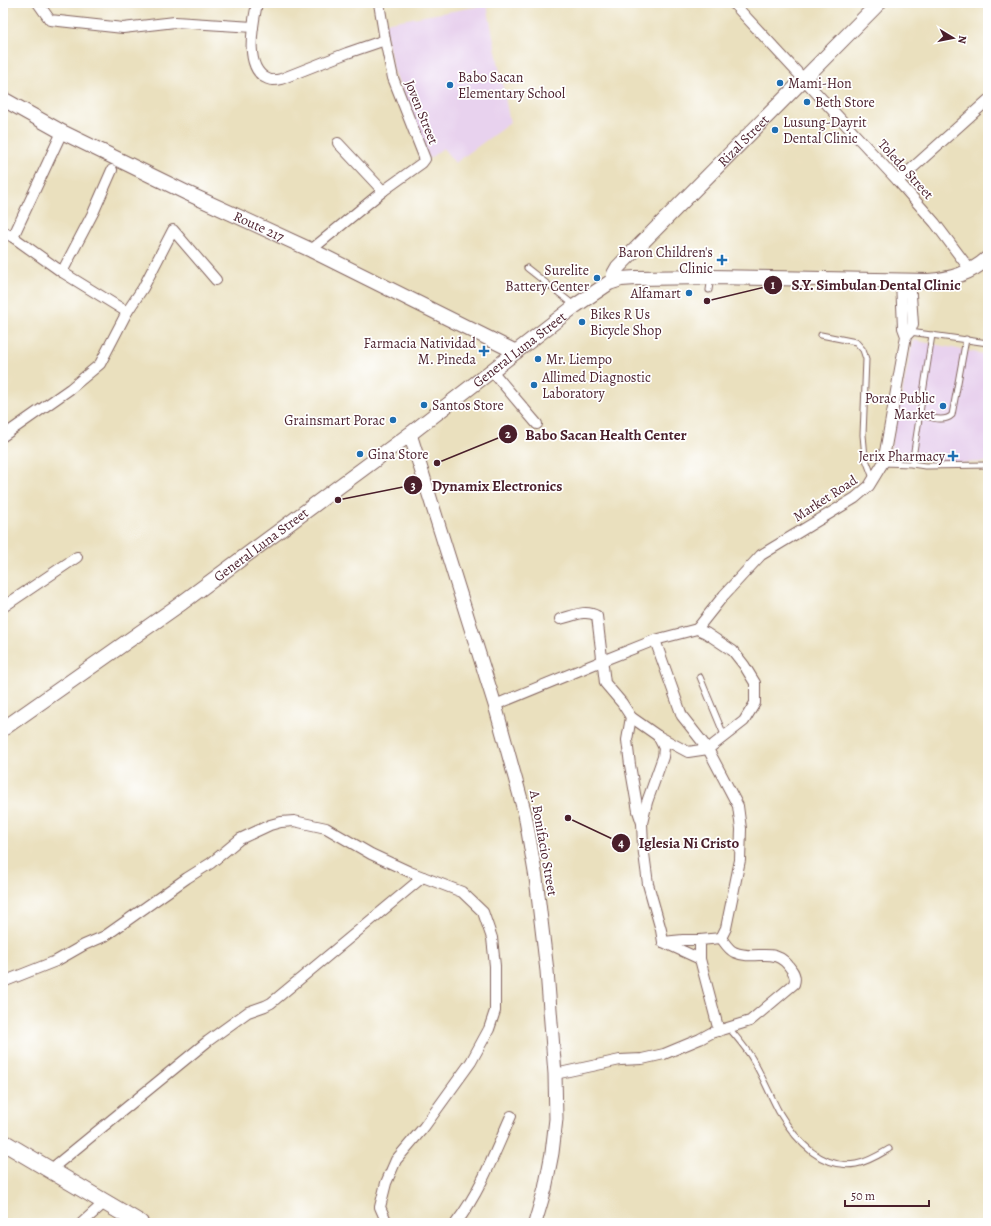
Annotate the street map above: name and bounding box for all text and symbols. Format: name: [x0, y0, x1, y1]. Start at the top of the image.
north arrow: [933, 18, 973, 58]
text: N: [954, 34, 970, 45]
place label: Babo Sacan Elementary School: [458, 68, 566, 103]
place label: Mami-Hon: [788, 74, 852, 93]
street label: Joven Street: [400, 77, 443, 148]
marker: Mami-Hon: [775, 78, 785, 88]
marker: Babo Sacan Elementary School: [445, 80, 455, 90]
place label: Beth Store: [815, 93, 875, 112]
marker: Beth Store: [802, 97, 812, 107]
street label: Rizal Street: [713, 110, 774, 171]
place label: Lusung-Dayrit Dental Clinic: [783, 113, 867, 148]
marker: Lusung-Dayrit Dental Clinic: [770, 125, 780, 135]
street label: Toledo Street: [873, 135, 938, 204]
street label: Route 217: [230, 207, 287, 246]
place label: Baron Children's Clinic: [618, 243, 713, 278]
marker: Baron Children's Clinic: [716, 254, 728, 266]
place label: Surelite Battery Center: [505, 261, 590, 296]
callout: S.Y. Simbulan Dental Clinic: [763, 272, 969, 299]
marker: Surelite Battery Center: [592, 273, 602, 283]
text: S.Y. Simbulan Dental Clinic: [791, 275, 961, 295]
text: 1: [771, 277, 776, 293]
place label: Alfamart: [630, 284, 681, 303]
marker: Alfamart: [684, 288, 694, 298]
place label: Bikes R Us Bicycle Shop: [590, 305, 662, 340]
street label: General Luna Street: [469, 307, 571, 392]
marker: Bikes R Us Bicycle Shop: [577, 317, 587, 327]
place label: Farmacia Natividad M. Pineda: [364, 334, 476, 369]
marker: Farmacia Natividad M. Pineda: [479, 346, 489, 356]
place label: Mr. Liempo: [546, 350, 612, 369]
marker: Mr. Liempo: [533, 354, 543, 364]
place label: Allimed Diagnostic Laboratory: [541, 368, 651, 403]
marker: Allimed Diagnostic Laboratory: [529, 380, 539, 390]
place label: Porac Public Market: [865, 389, 935, 424]
place label: Santos Store: [432, 396, 504, 415]
marker: Santos Store: [419, 400, 429, 410]
marker: Porac Public Market: [938, 401, 948, 411]
place label: Grainsmart Porac: [284, 411, 385, 430]
marker: Grainsmart Porac: [388, 415, 398, 425]
callout: Babo Sacan Health Center: [498, 421, 695, 448]
text: Babo Sacan Health Center: [525, 425, 687, 445]
text: 2: [505, 426, 511, 442]
place label: Gina Store: [368, 445, 428, 464]
place label: Jerix Pharmacy: [859, 447, 946, 466]
marker: Gina Store: [355, 449, 365, 459]
marker: Jerix Pharmacy: [948, 451, 958, 461]
street label: Market Road: [789, 470, 862, 526]
callout: Dynamix Electronics: [403, 472, 570, 499]
text: Dynamix Electronics: [432, 476, 562, 496]
text: 3: [410, 478, 416, 494]
street label: General Luna Street: [210, 503, 313, 586]
street label: A. Bonifacio Street: [525, 788, 562, 898]
callout: Iglesia Ni Cristo: [611, 830, 747, 857]
text: Iglesia Ni Cristo: [639, 833, 739, 853]
text: 4: [618, 835, 624, 851]
scale bar: [845, 1182, 929, 1208]
text: 50 m: [851, 1188, 875, 1204]

